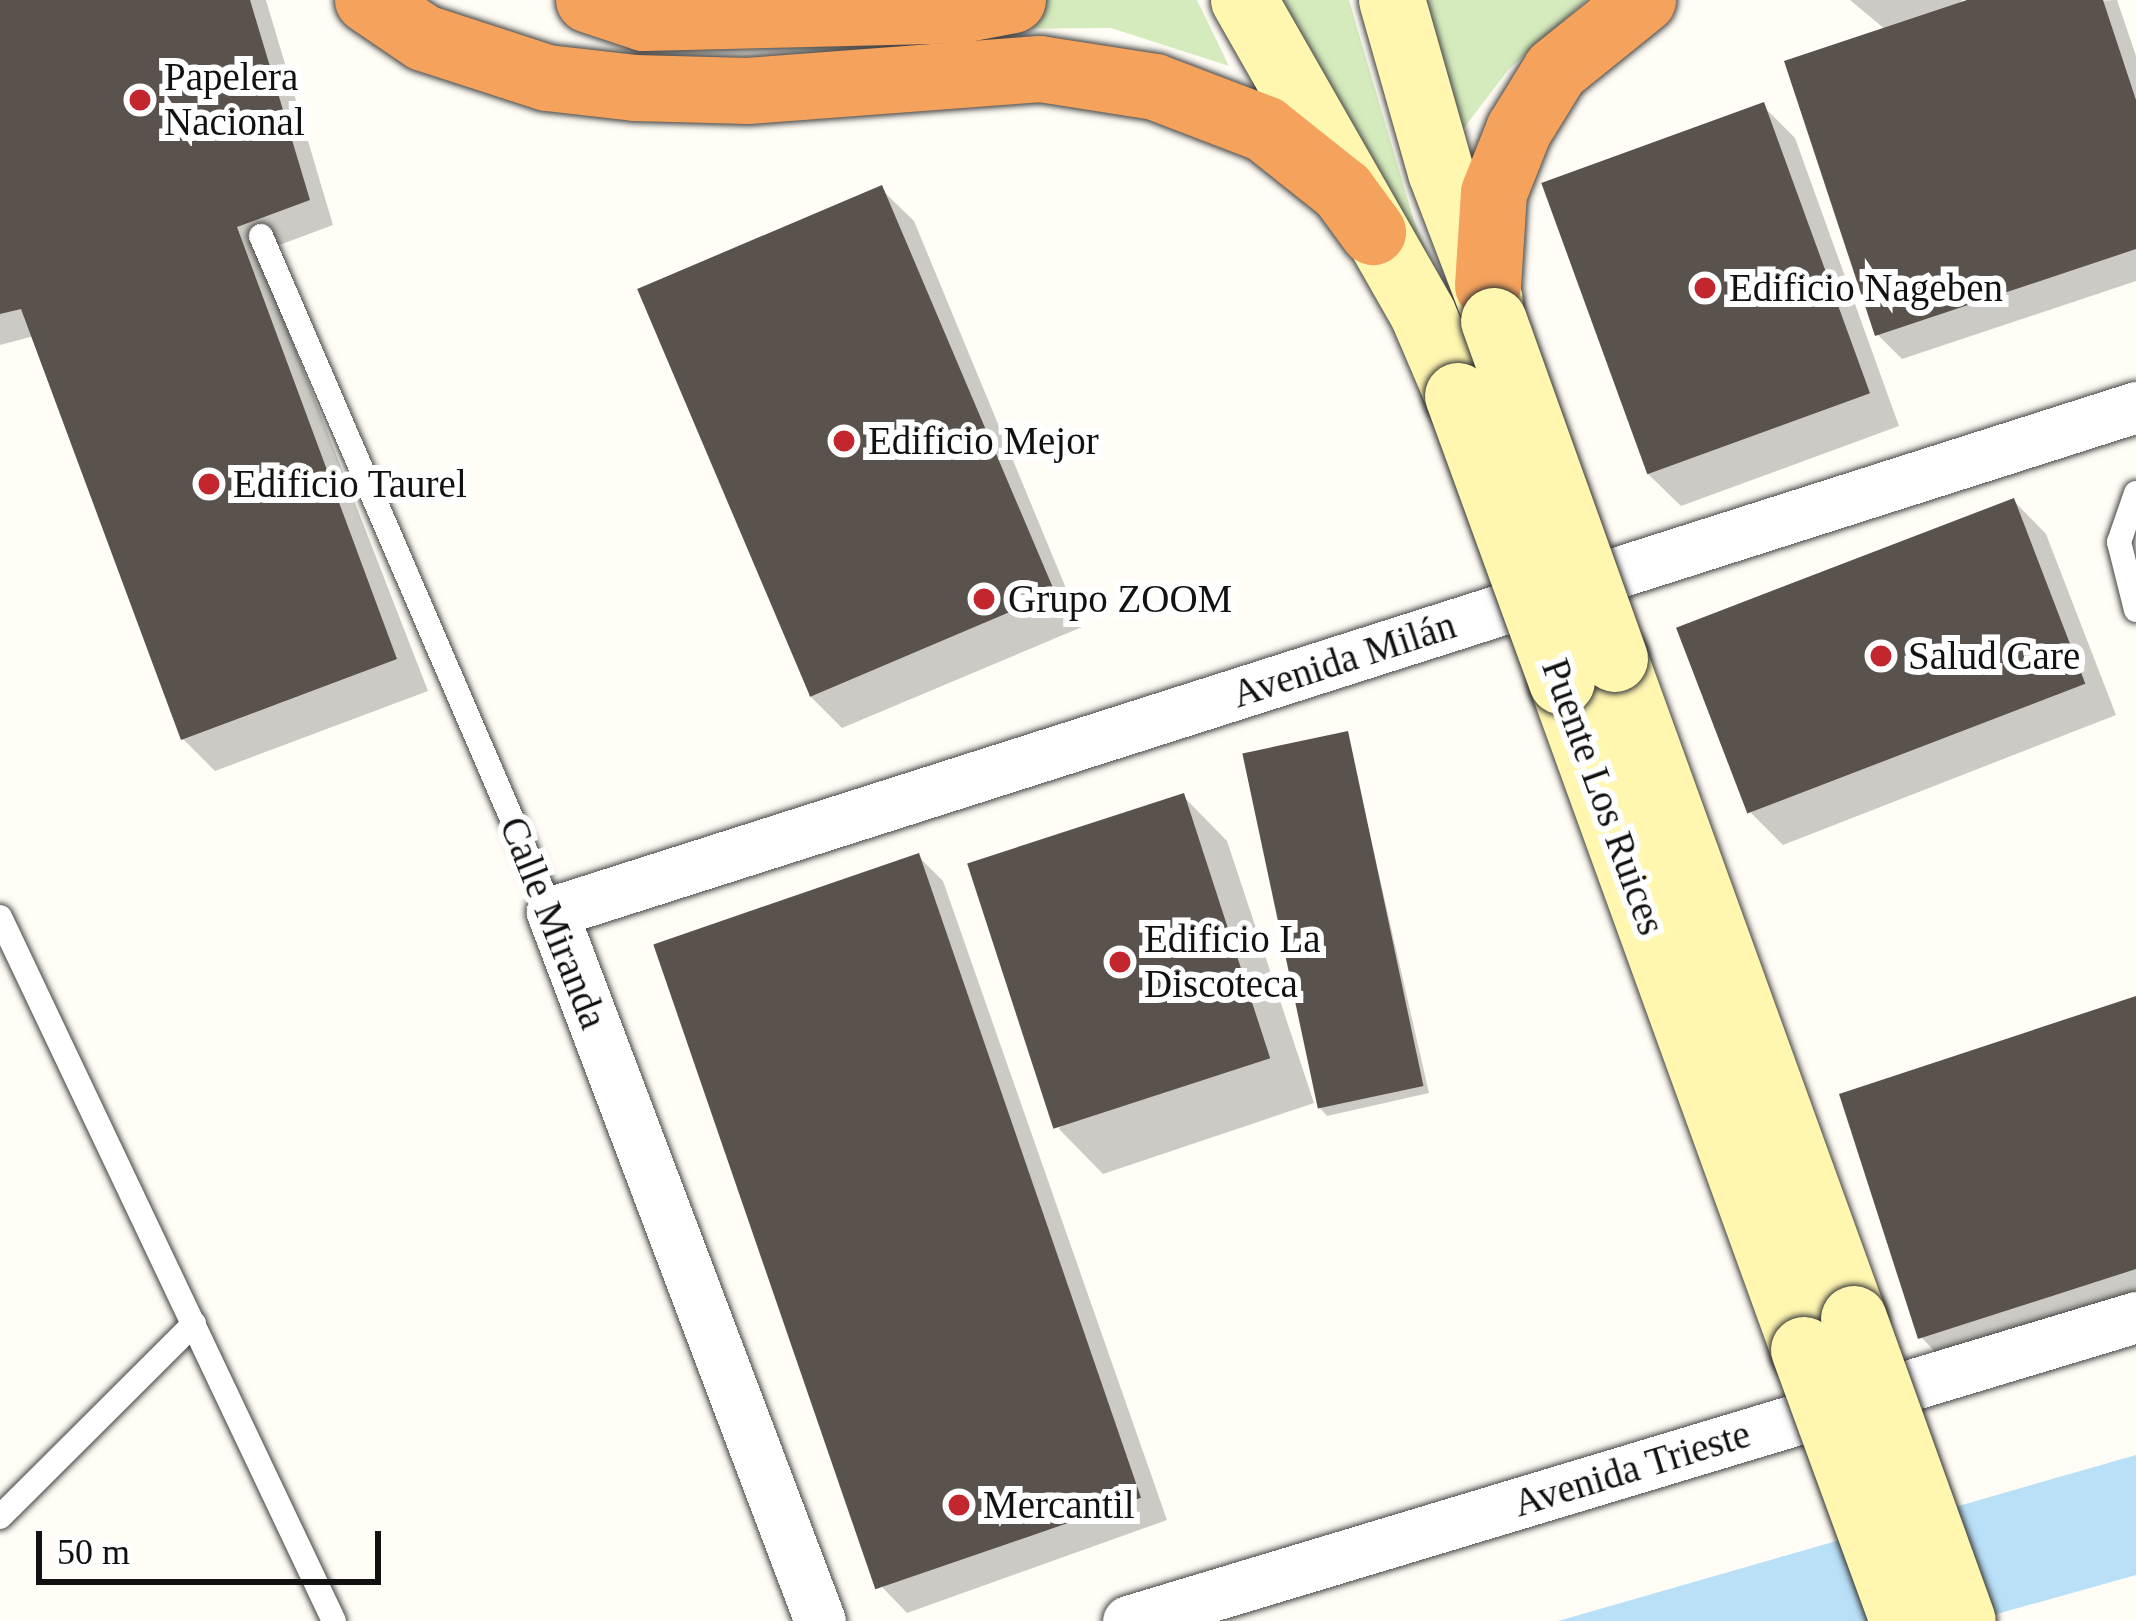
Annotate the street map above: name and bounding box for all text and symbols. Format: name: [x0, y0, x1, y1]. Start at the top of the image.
place label: Papelera Nacional: [164, 55, 305, 146]
marker: Papelera Nacional: [127, 87, 153, 113]
place label: Edificio Nageben: [1729, 265, 2003, 311]
marker: Edificio Nageben: [1692, 275, 1718, 301]
place label: Edificio Mejor: [868, 418, 1099, 464]
marker: Edificio Mejor: [831, 428, 857, 454]
place label: Edificio Taurel: [233, 461, 467, 507]
marker: Edificio Taurel: [196, 471, 222, 497]
place label: Grupo ZOOM: [1008, 576, 1232, 622]
marker: Grupo ZOOM: [971, 586, 997, 612]
street label: Avenida Milán: [1226, 602, 1462, 718]
place label: Salud Care: [1908, 633, 2080, 679]
marker: Salud Care: [1865, 640, 1897, 672]
street label: Puente Los Ruices: [1531, 653, 1675, 941]
street label: Calle Miranda: [489, 810, 617, 1036]
place label: Edificio La Discoteca: [1144, 917, 1321, 1008]
marker: Edificio La Discoteca: [1107, 949, 1133, 975]
street label: Avenida Trieste: [1508, 1411, 1756, 1527]
place label: Mercantil: [983, 1482, 1135, 1528]
marker: Mercantil: [946, 1492, 972, 1518]
scale bar: [42, 1507, 387, 1581]
text: 50 m: [57, 1532, 130, 1572]

